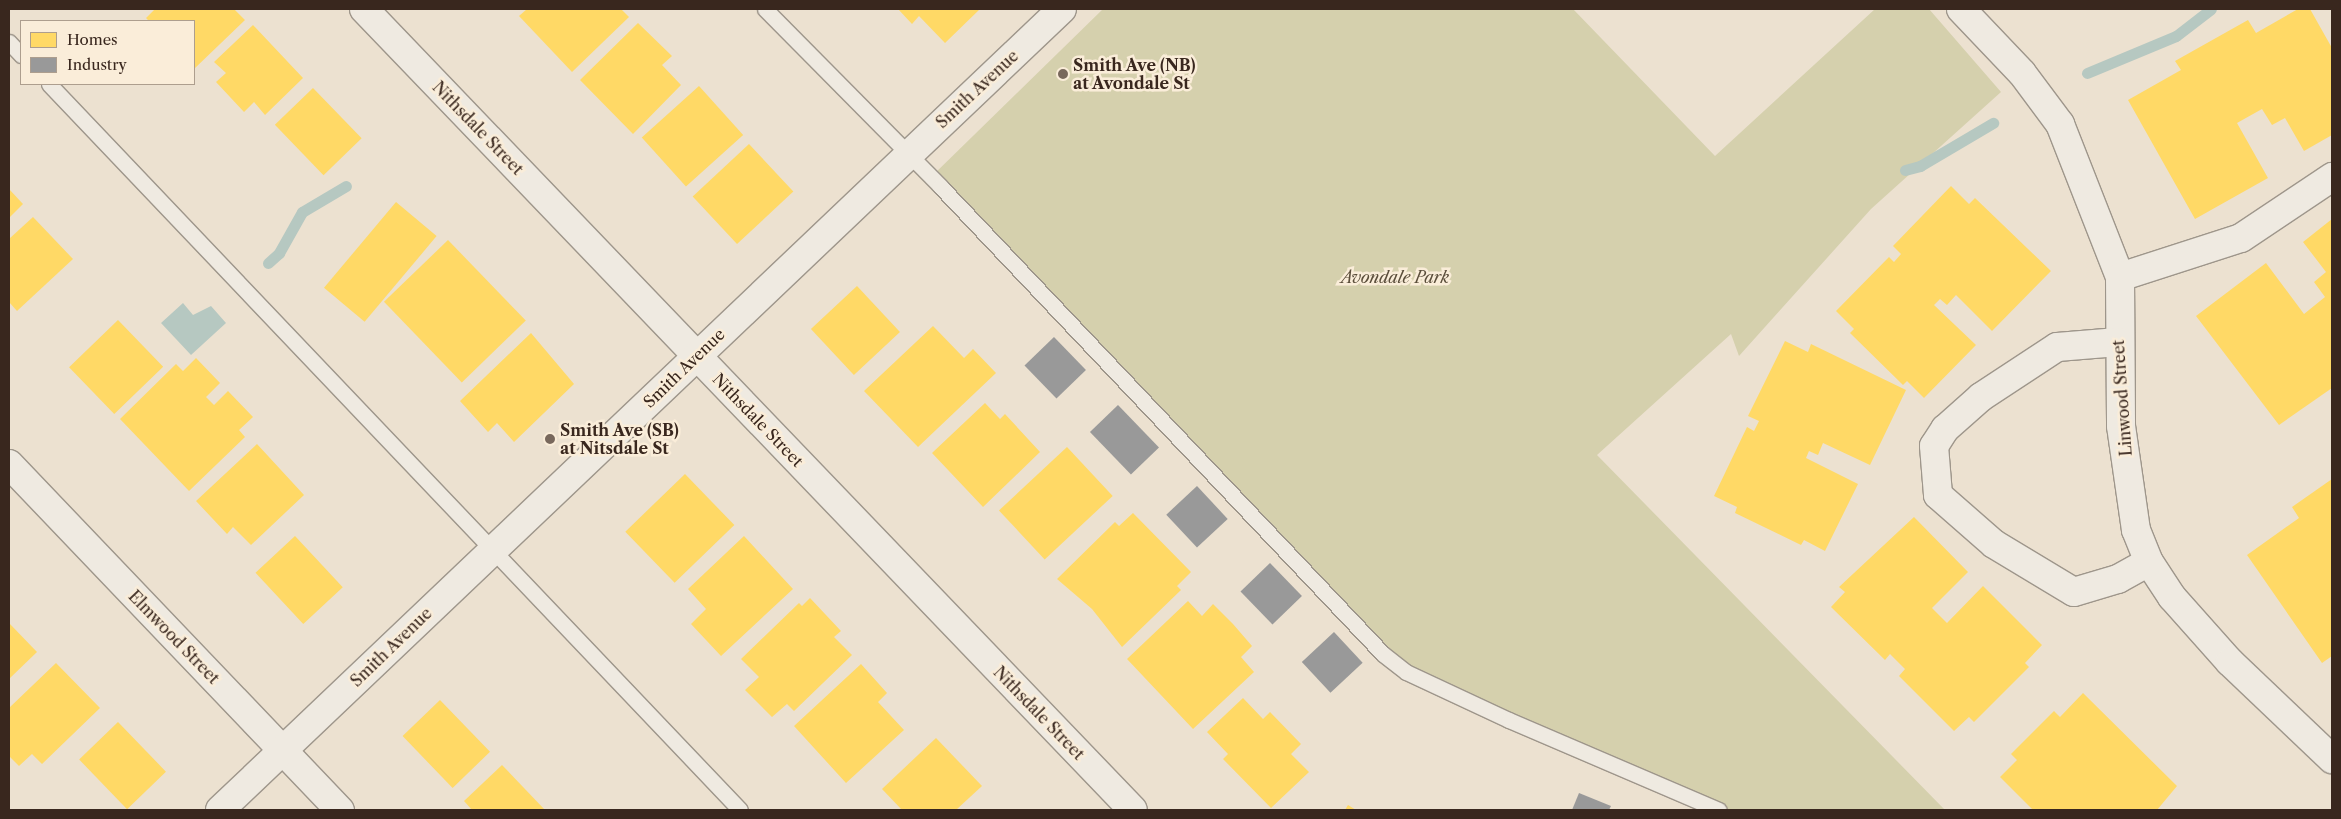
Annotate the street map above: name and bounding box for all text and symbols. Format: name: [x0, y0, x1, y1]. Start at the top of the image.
legend: [20, 20, 195, 85]
text: Homes: [67, 30, 118, 49]
street label: Smith Avenue: [932, 46, 1022, 132]
text: Industry: [67, 55, 127, 74]
place label: Smith Ave (NB) at Avondale St: [1073, 55, 1196, 93]
marker: Smith Ave (NB) at Avondale St: [1057, 68, 1069, 80]
street label: Nithsdale Street: [429, 77, 527, 179]
park label: Avondale Park: [1341, 267, 1449, 287]
street label: Smith Avenue: [639, 324, 729, 412]
street label: Linwood Street: [2108, 339, 2136, 457]
street label: Nithsdale Street: [709, 369, 807, 471]
place label: Smith Ave (SB) at Nitsdale St: [560, 420, 679, 458]
marker: Smith Ave (SB) at Nitsdale St: [544, 433, 556, 445]
street label: Elmwood Street: [125, 586, 223, 688]
street label: Smith Avenue: [346, 603, 436, 691]
street label: Nithsdale Street: [990, 662, 1088, 764]

